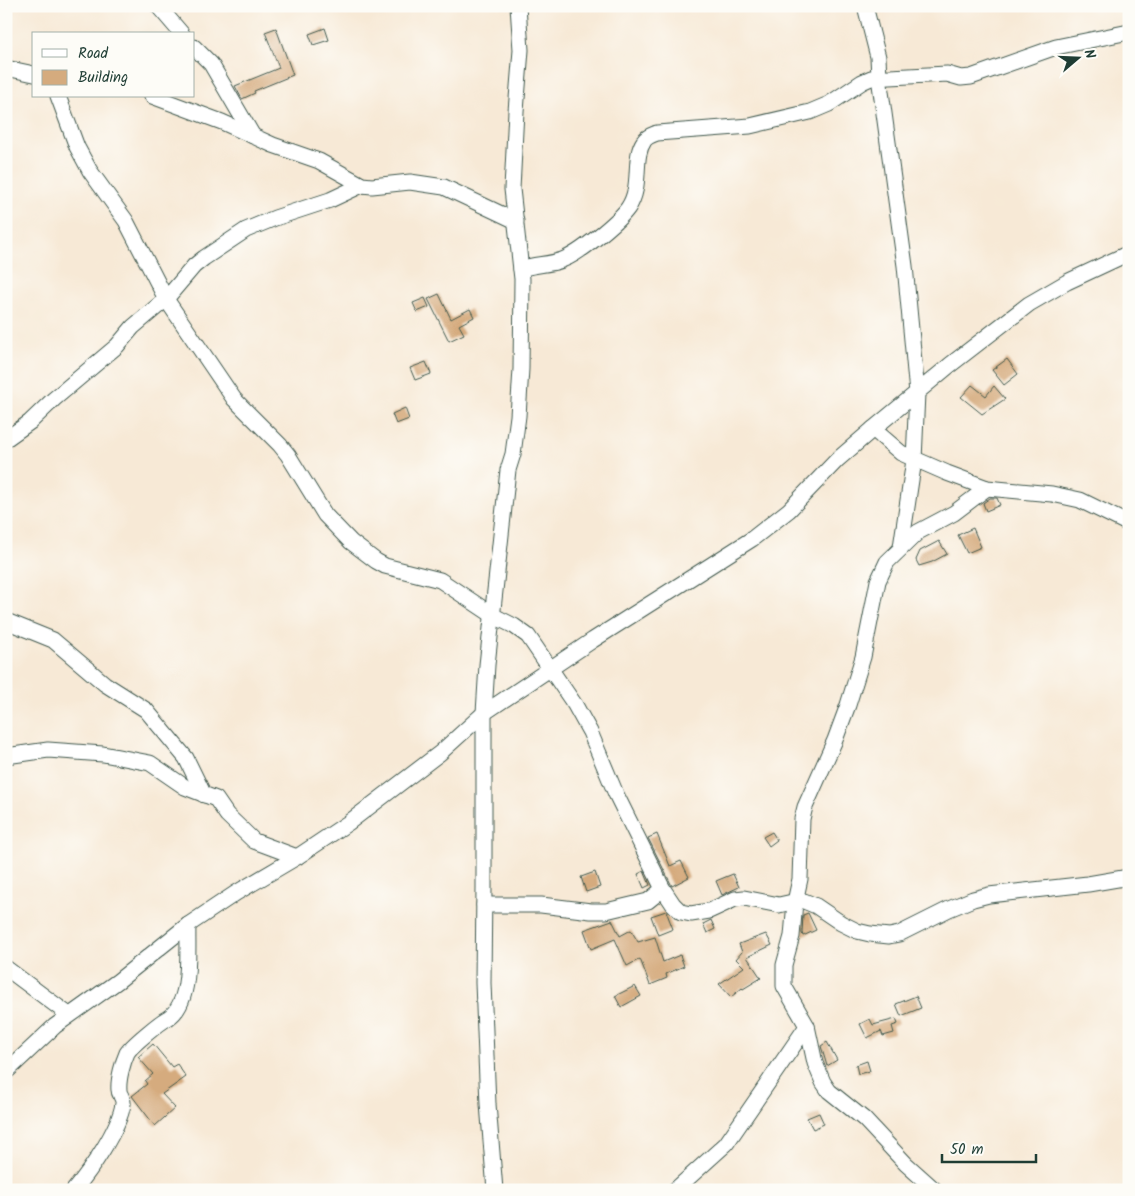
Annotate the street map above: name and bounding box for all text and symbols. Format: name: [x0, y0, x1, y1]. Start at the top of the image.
legend: [32, 32, 195, 98]
north arrow: [1052, 32, 1102, 82]
text: Road: [78, 42, 109, 66]
text: N: [1078, 46, 1101, 62]
text: Building: [78, 66, 128, 90]
scale bar: [942, 1131, 1036, 1163]
text: 50 m: [950, 1138, 984, 1162]

